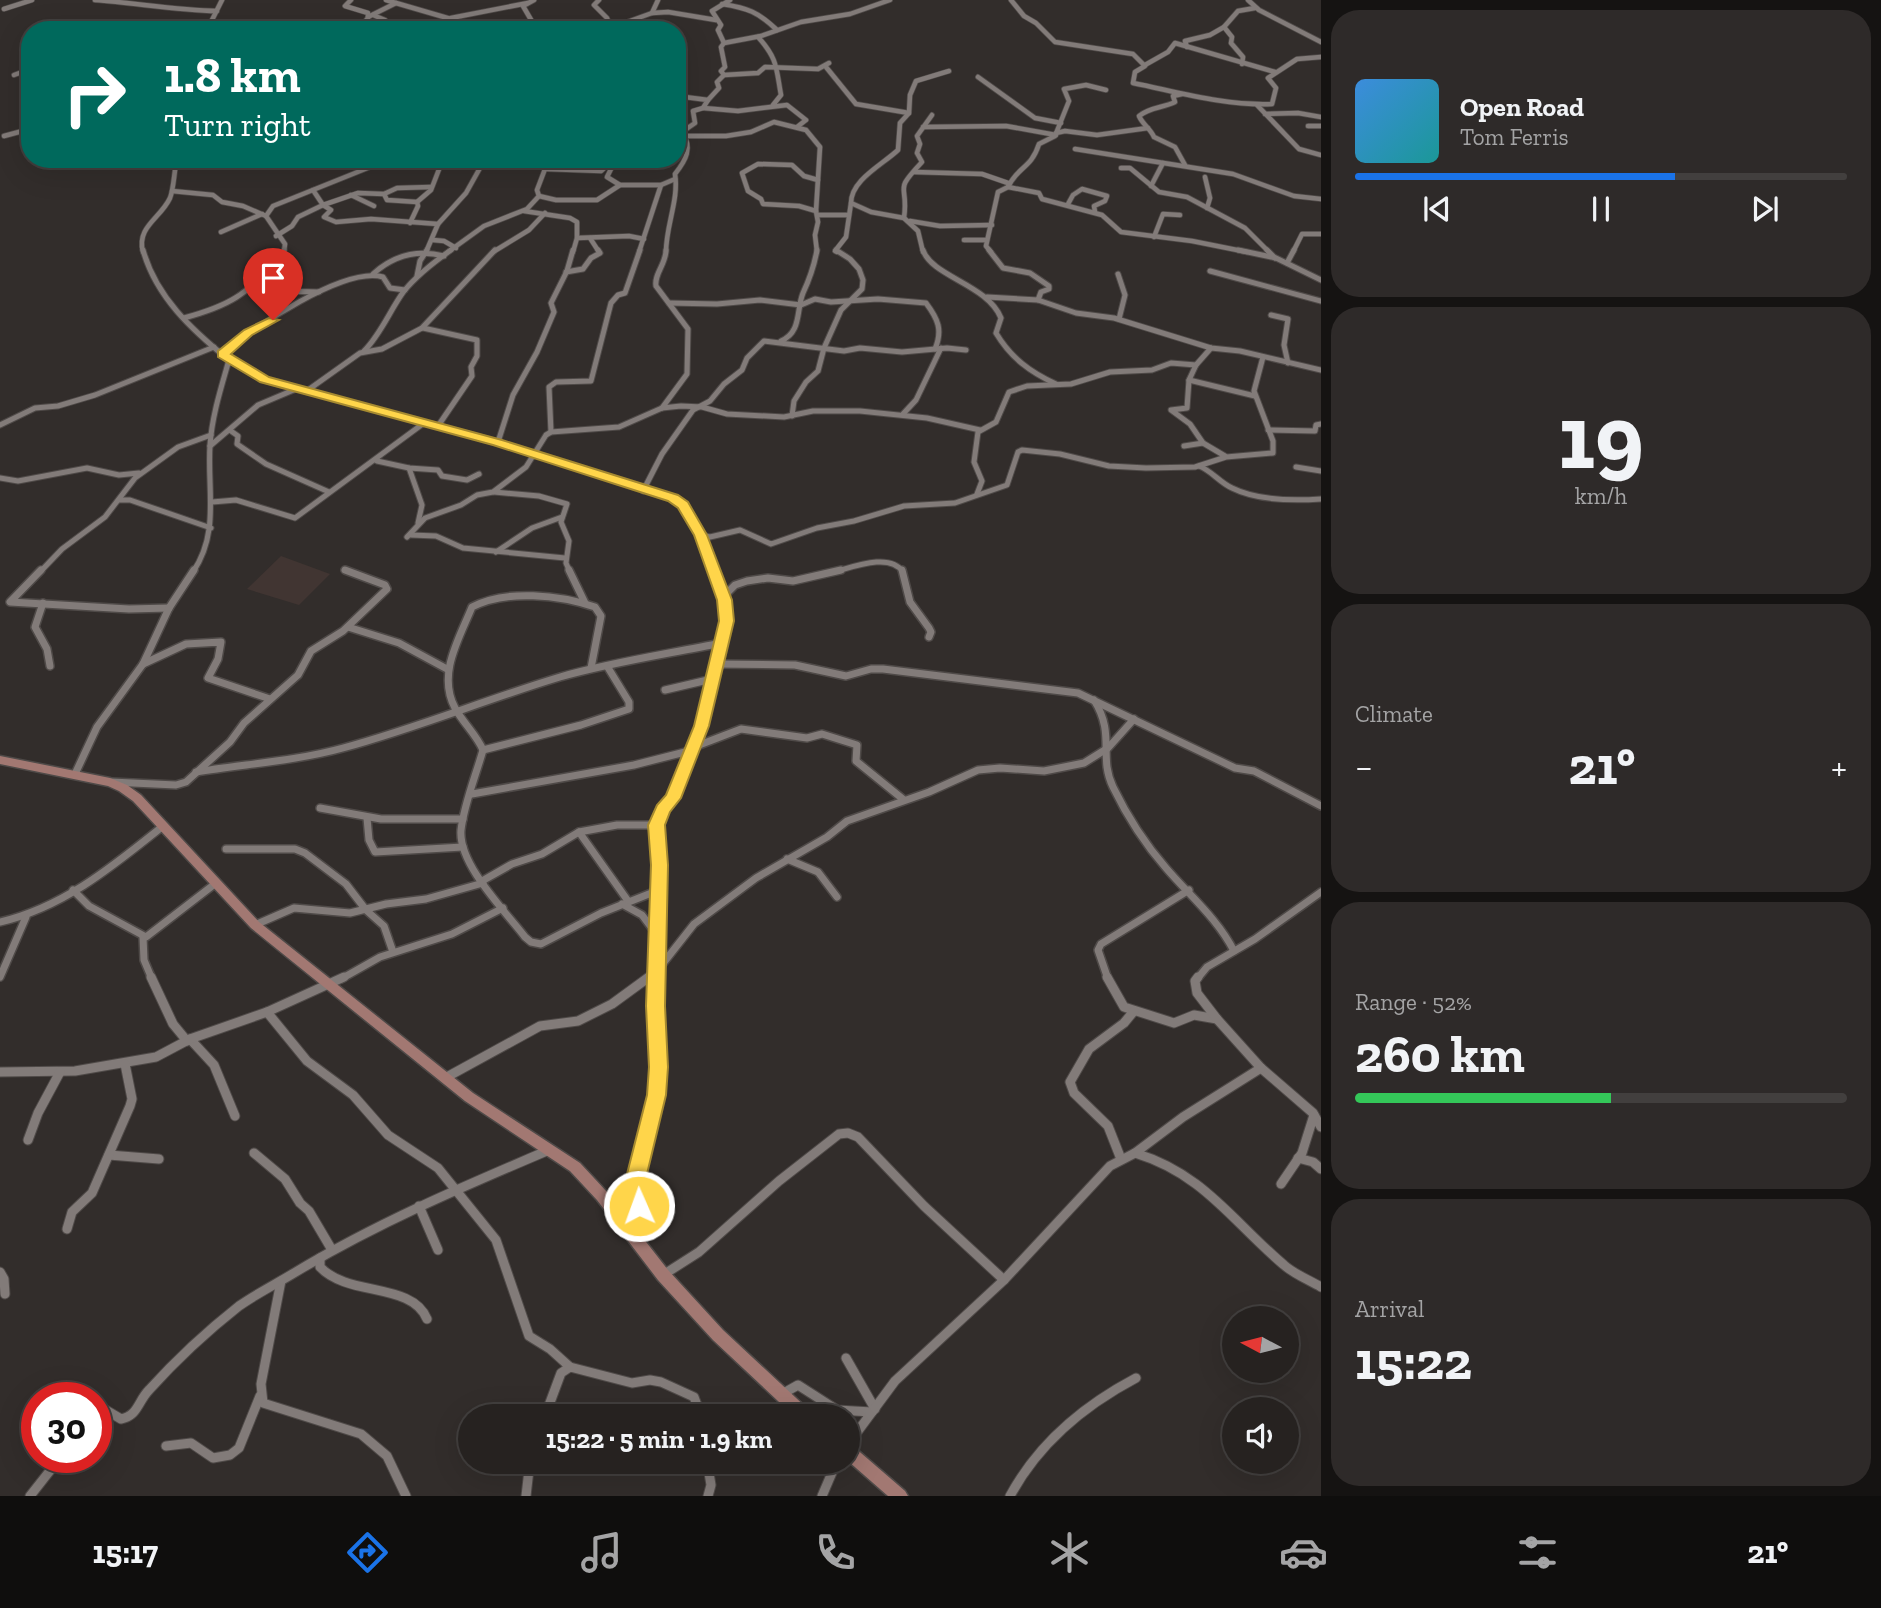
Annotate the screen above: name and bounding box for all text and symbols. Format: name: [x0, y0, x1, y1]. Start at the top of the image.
text: 1.8 km: [164, 46, 301, 105]
icon: right: [49, 49, 140, 140]
text: Open Road: [1460, 91, 1584, 123]
text: Turn right: [164, 106, 311, 144]
text: Tom Ferris: [1460, 123, 1569, 151]
icon: previous: [1418, 190, 1456, 228]
icon: pause: [1582, 190, 1620, 228]
icon: next: [1746, 190, 1784, 228]
pin: [243, 248, 303, 320]
icon: arrive: [254, 259, 292, 297]
text: 19: [1558, 382, 1644, 491]
text: km/h: [1575, 482, 1627, 510]
text: Climate: [1355, 700, 1433, 728]
text: 21°: [1568, 735, 1635, 797]
text: −: [1355, 744, 1373, 790]
text: +: [1831, 744, 1847, 790]
text: Range · 52%: [1355, 988, 1472, 1016]
text: 260 km: [1355, 1023, 1525, 1085]
position arrow: [602, 1169, 676, 1243]
text: Arrival: [1355, 1295, 1424, 1323]
north arrow: [1222, 1306, 1298, 1382]
map controls: [1222, 1306, 1299, 1474]
text: 15:22: [1355, 1330, 1472, 1392]
speed limit sign: 30: [21, 1382, 112, 1473]
button: sound: [1222, 1397, 1299, 1474]
text: 15:22 · 5 min · 1.9 km: [546, 1423, 772, 1455]
icon: directions: [343, 1528, 392, 1577]
icon: music: [577, 1528, 626, 1577]
icon: phone: [811, 1528, 860, 1577]
icon: climate: [1045, 1528, 1094, 1577]
icon: car: [1279, 1528, 1328, 1577]
icon: filters: [1513, 1528, 1562, 1577]
text: 15:17: [93, 1533, 158, 1571]
text: 21°: [1747, 1533, 1788, 1571]

